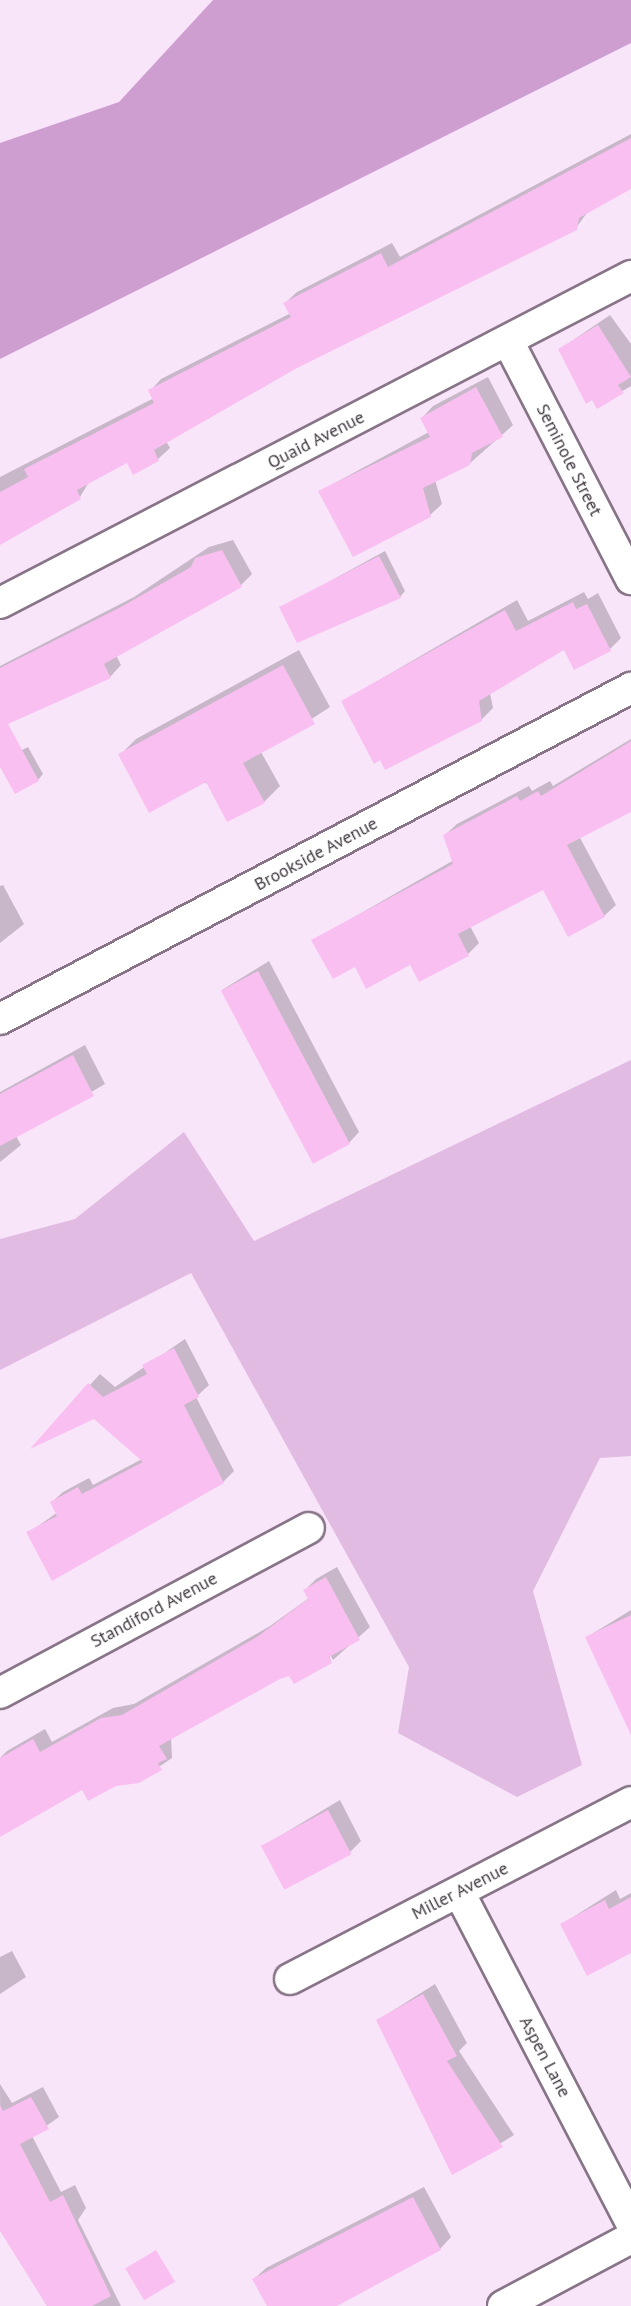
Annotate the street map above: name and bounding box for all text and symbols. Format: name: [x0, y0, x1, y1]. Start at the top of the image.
street label: Seminole Street: [531, 400, 607, 520]
street label: Quaid Avenue: [264, 406, 368, 474]
street label: Brookside Avenue: [251, 812, 381, 896]
street label: Standiford Avenue: [87, 1567, 221, 1653]
street label: Miller Avenue: [408, 1857, 512, 1925]
street label: Aspen Lane: [515, 2013, 575, 2101]

